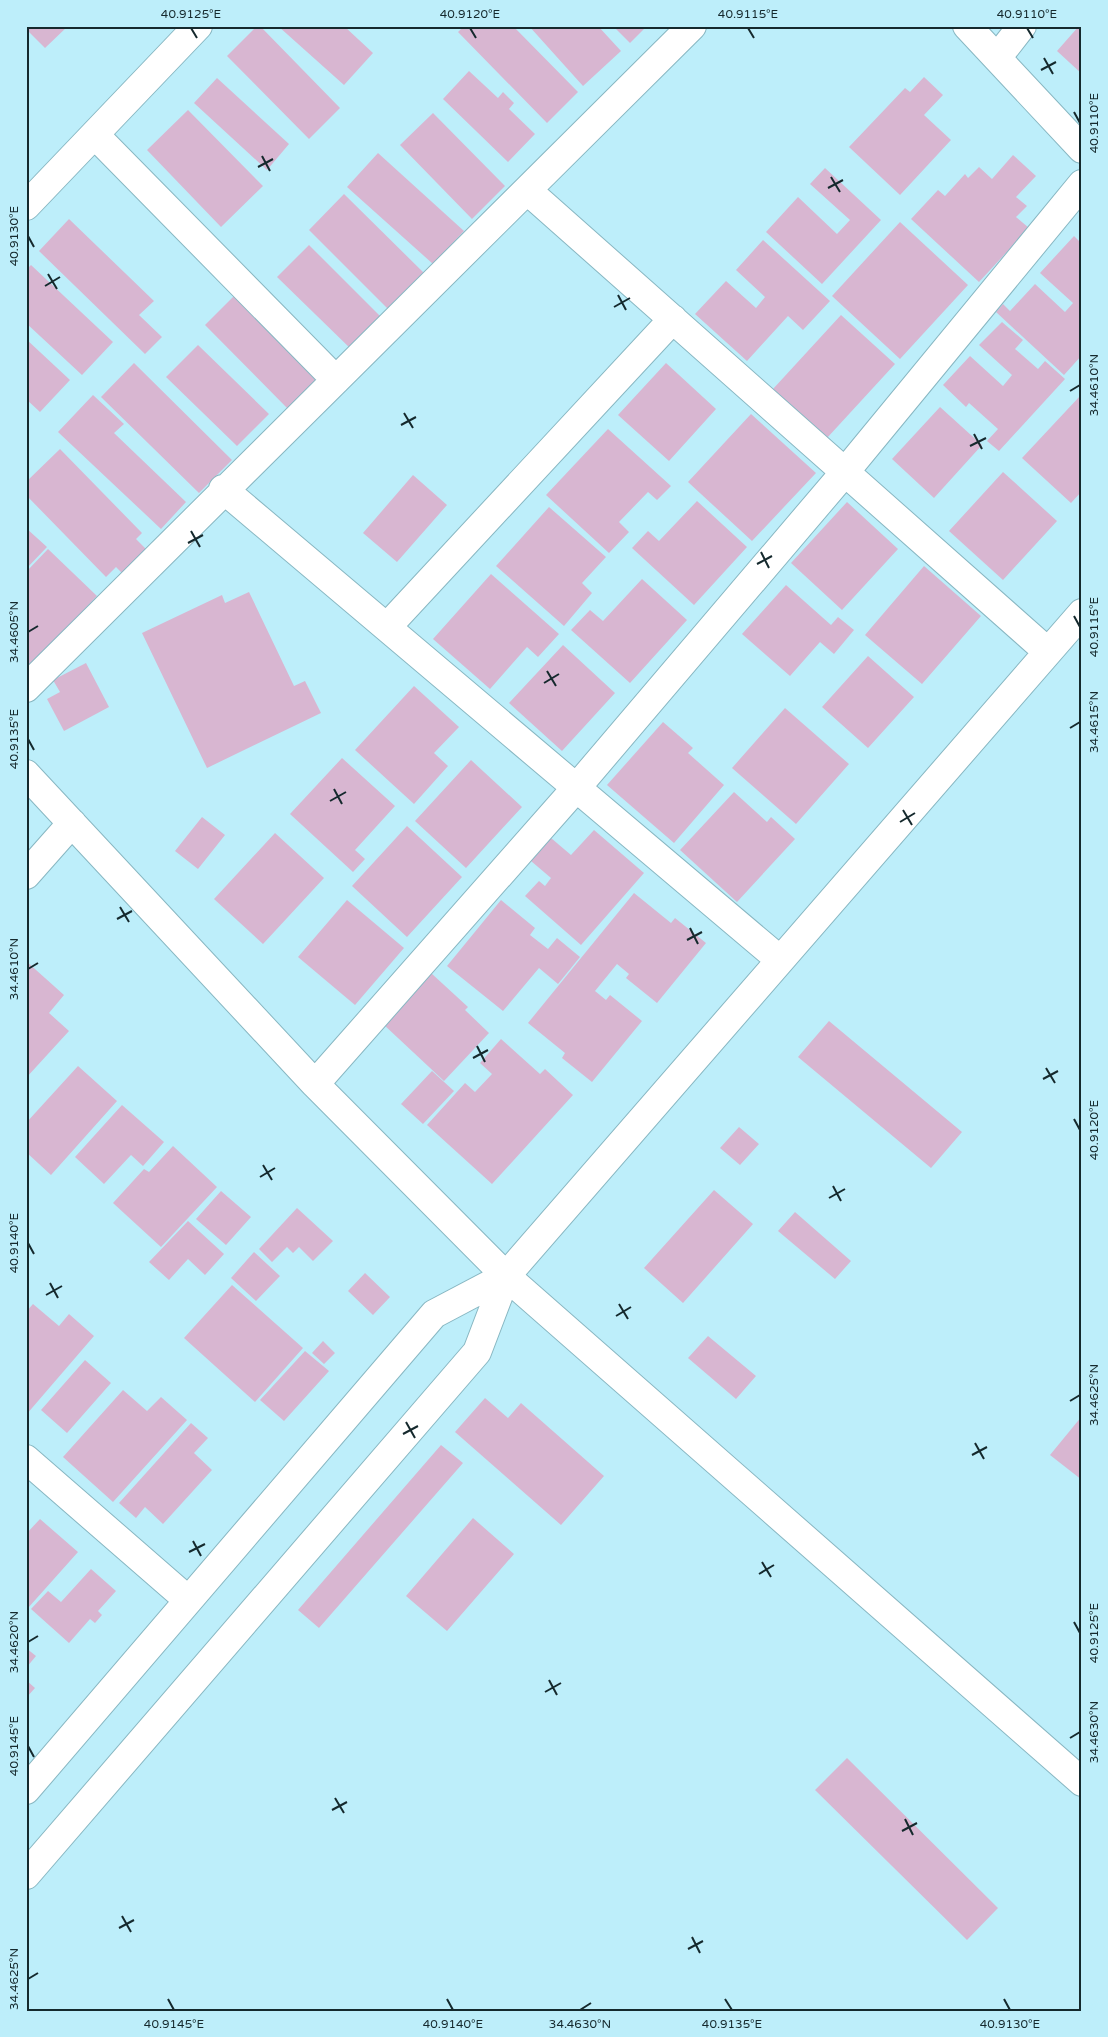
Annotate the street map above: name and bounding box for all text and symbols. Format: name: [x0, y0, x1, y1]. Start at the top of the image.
text: 40.9125°E: [161, 7, 221, 21]
text: 40.9120°E: [440, 7, 501, 21]
text: 40.9115°E: [718, 7, 778, 21]
text: 40.9110°E: [997, 7, 1058, 21]
text: 40.9110°E: [1087, 92, 1101, 153]
text: 40.9130°E: [7, 205, 21, 266]
text: 34.4610°N: [1087, 354, 1101, 416]
text: 40.9115°E: [1087, 597, 1101, 657]
text: 34.4605°N: [7, 601, 21, 663]
text: 34.4615°N: [1087, 691, 1101, 753]
text: 40.9135°E: [7, 709, 21, 769]
text: 34.4610°N: [7, 938, 21, 1000]
text: 40.9120°E: [1087, 1099, 1101, 1160]
text: 40.9140°E: [7, 1212, 21, 1273]
text: 34.4625°N: [1087, 1364, 1101, 1426]
text: 40.9125°E: [1087, 1603, 1101, 1663]
text: 34.4620°N: [7, 1611, 21, 1673]
text: 34.4630°N: [1087, 1701, 1101, 1763]
text: 40.9145°E: [7, 1716, 21, 1776]
text: 34.4625°N: [7, 1948, 21, 2010]
text: 40.9145°E: [144, 2017, 204, 2031]
text: 40.9140°E: [423, 2017, 484, 2031]
text: 34.4630°N: [549, 2017, 611, 2031]
text: 40.9135°E: [702, 2017, 762, 2031]
text: 40.9130°E: [980, 2017, 1041, 2031]

